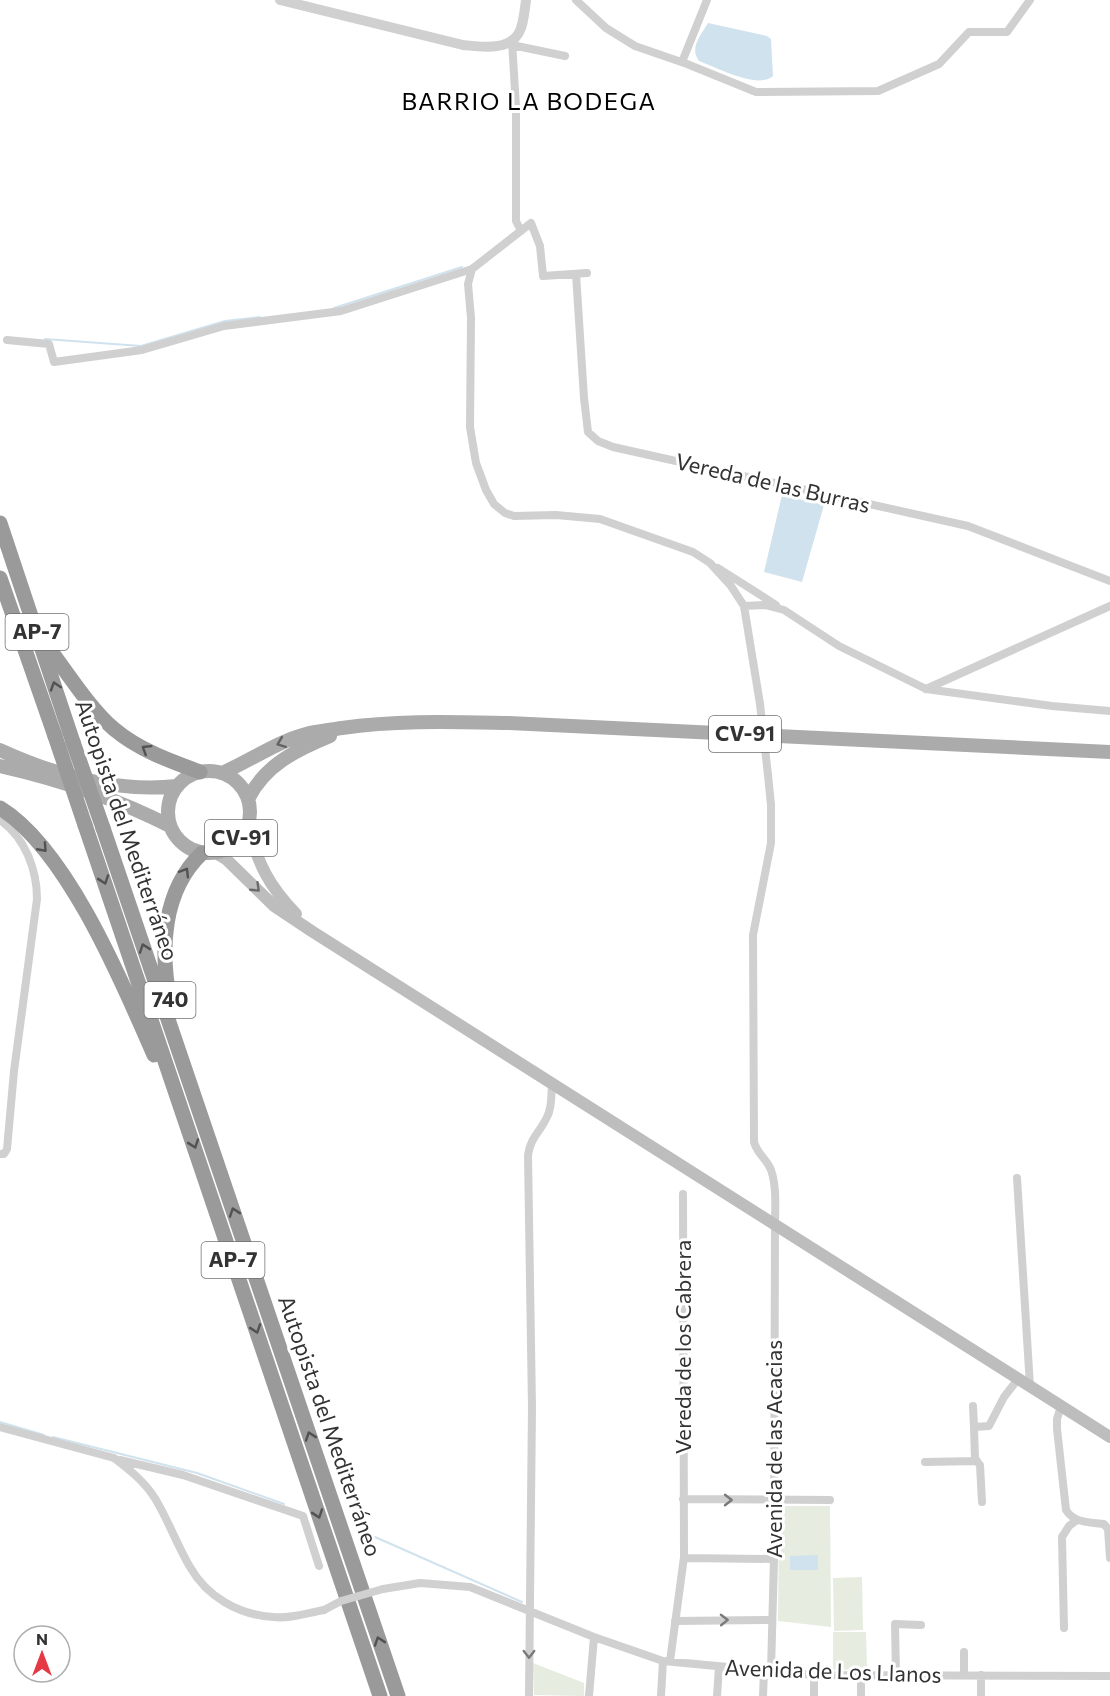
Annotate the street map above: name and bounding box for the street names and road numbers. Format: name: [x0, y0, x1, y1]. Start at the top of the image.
street label: Vereda de las Burras: [673, 447, 873, 518]
road number: AP-7: [6, 614, 68, 650]
street label: Autopista del Mediterráneo: [70, 696, 185, 964]
road number: CV-91: [709, 716, 781, 752]
road number: CV-91: [205, 820, 277, 856]
road number: 740: [144, 982, 195, 1018]
street label: Vereda de los Cabrera: [669, 1240, 696, 1454]
road number: AP-7: [202, 1242, 264, 1278]
street label: Autopista del Mediterráneo: [273, 1292, 388, 1560]
street label: Avenida de las Acacias: [760, 1340, 787, 1558]
street label: Avenida de Los Llanos: [724, 1653, 942, 1688]

